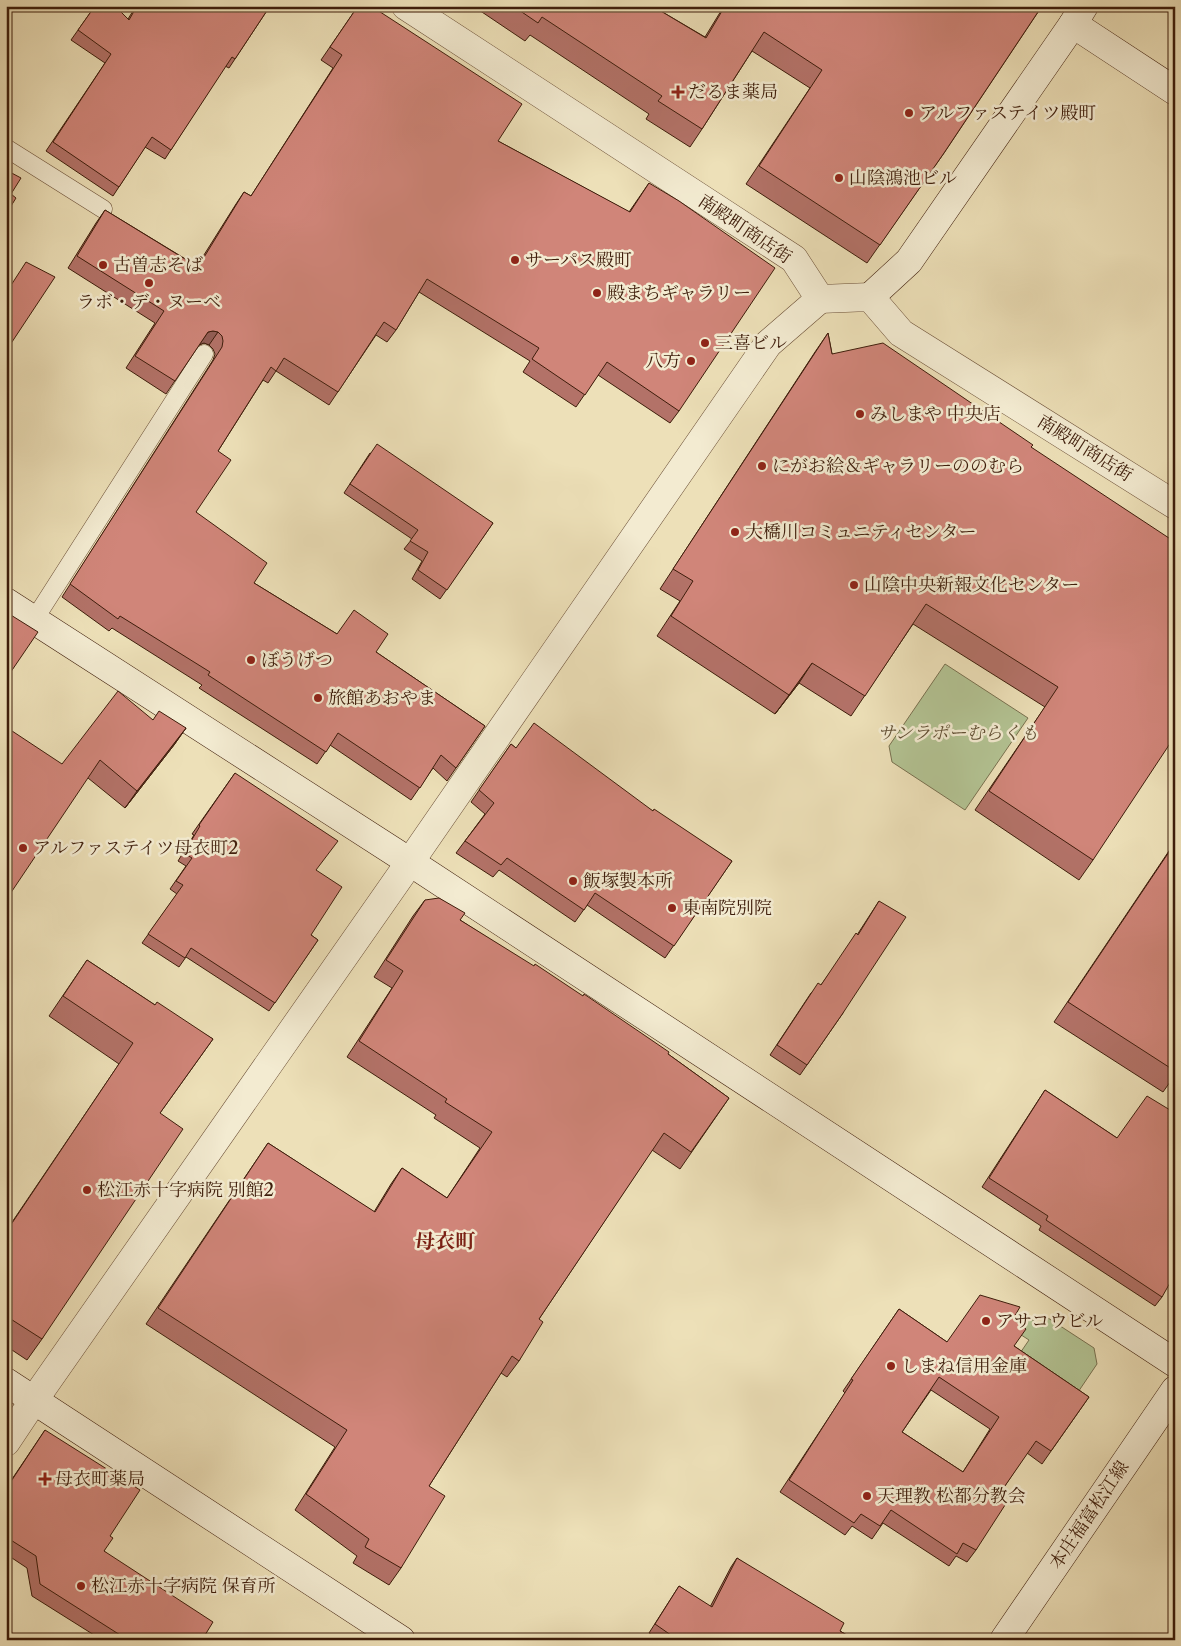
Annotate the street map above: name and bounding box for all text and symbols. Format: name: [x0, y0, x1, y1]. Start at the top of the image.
place label: だるま薬局: [688, 81, 778, 103]
marker: だるま薬局: [672, 86, 684, 98]
place label: アルファステイツ殿町: [919, 102, 1096, 124]
marker: アルファステイツ殿町: [903, 107, 915, 119]
place label: 山陰鴻池ビル: [849, 167, 957, 189]
marker: 山陰鴻池ビル: [833, 172, 845, 184]
street label: 南殿町商店街: [694, 190, 796, 268]
place label: サーパス殿町: [525, 249, 632, 271]
place label: 古曽志そば: [113, 254, 203, 276]
marker: サーパス殿町: [509, 254, 521, 266]
marker: 古曽志そば: [97, 259, 109, 271]
marker: ラボ・デ・ヌーベ: [143, 277, 155, 289]
place label: 殿まちギャラリー: [607, 282, 751, 304]
marker: 殿まちギャラリー: [591, 287, 603, 299]
place label: ラボ・デ・ヌーベ: [77, 291, 221, 313]
place label: 三喜ビル: [715, 332, 787, 354]
marker: 三喜ビル: [699, 337, 711, 349]
place label: 八方: [645, 350, 681, 372]
marker: 八方: [685, 355, 697, 367]
place label: みしまや 中央店: [870, 403, 1001, 425]
marker: みしまや 中央店: [854, 408, 866, 420]
street label: 南殿町商店街: [1033, 410, 1137, 486]
place label: にがお絵＆ギャラリーののむら: [772, 455, 1024, 477]
marker: にがお絵＆ギャラリーののむら: [756, 460, 768, 472]
place label: 大橋川コミュニティセンター: [745, 521, 976, 543]
marker: 大橋川コミュニティセンター: [729, 526, 741, 538]
place label: 山陰中央新報文化センター: [864, 574, 1079, 596]
marker: 山陰中央新報文化センター: [848, 579, 860, 591]
place label: ぼうげつ: [261, 649, 333, 671]
marker: ぼうげつ: [245, 654, 257, 666]
place label: 旅館あおやま: [328, 687, 436, 709]
marker: 旅館あおやま: [312, 692, 324, 704]
park label: サンラポーむらくも: [877, 722, 1039, 744]
place label: アルファステイツ母衣町2: [33, 837, 239, 859]
marker: アルファステイツ母衣町2: [17, 842, 29, 854]
place label: 飯塚製本所: [583, 870, 673, 892]
marker: 飯塚製本所: [567, 875, 579, 887]
place label: 東南院別院: [682, 897, 772, 919]
marker: 東南院別院: [666, 902, 678, 914]
place label: 松江赤十字病院 別館2: [97, 1179, 274, 1201]
marker: 松江赤十字病院 別館2: [81, 1184, 93, 1196]
district label: 母衣町: [415, 1229, 476, 1253]
place label: アサコウビル: [996, 1310, 1103, 1332]
marker: アサコウビル: [980, 1315, 992, 1327]
place label: しまね信用金庫: [901, 1355, 1027, 1377]
marker: しまね信用金庫: [885, 1360, 897, 1372]
street label: 本庄福富松江線: [1045, 1457, 1133, 1573]
place label: 母衣町薬局: [55, 1468, 145, 1490]
marker: 母衣町薬局: [39, 1473, 51, 1485]
place label: 天理教 松都分教会: [877, 1485, 1026, 1507]
marker: 天理教 松都分教会: [861, 1490, 873, 1502]
place label: 松江赤十字病院 保育所: [91, 1575, 276, 1597]
marker: 松江赤十字病院 保育所: [75, 1580, 87, 1592]

